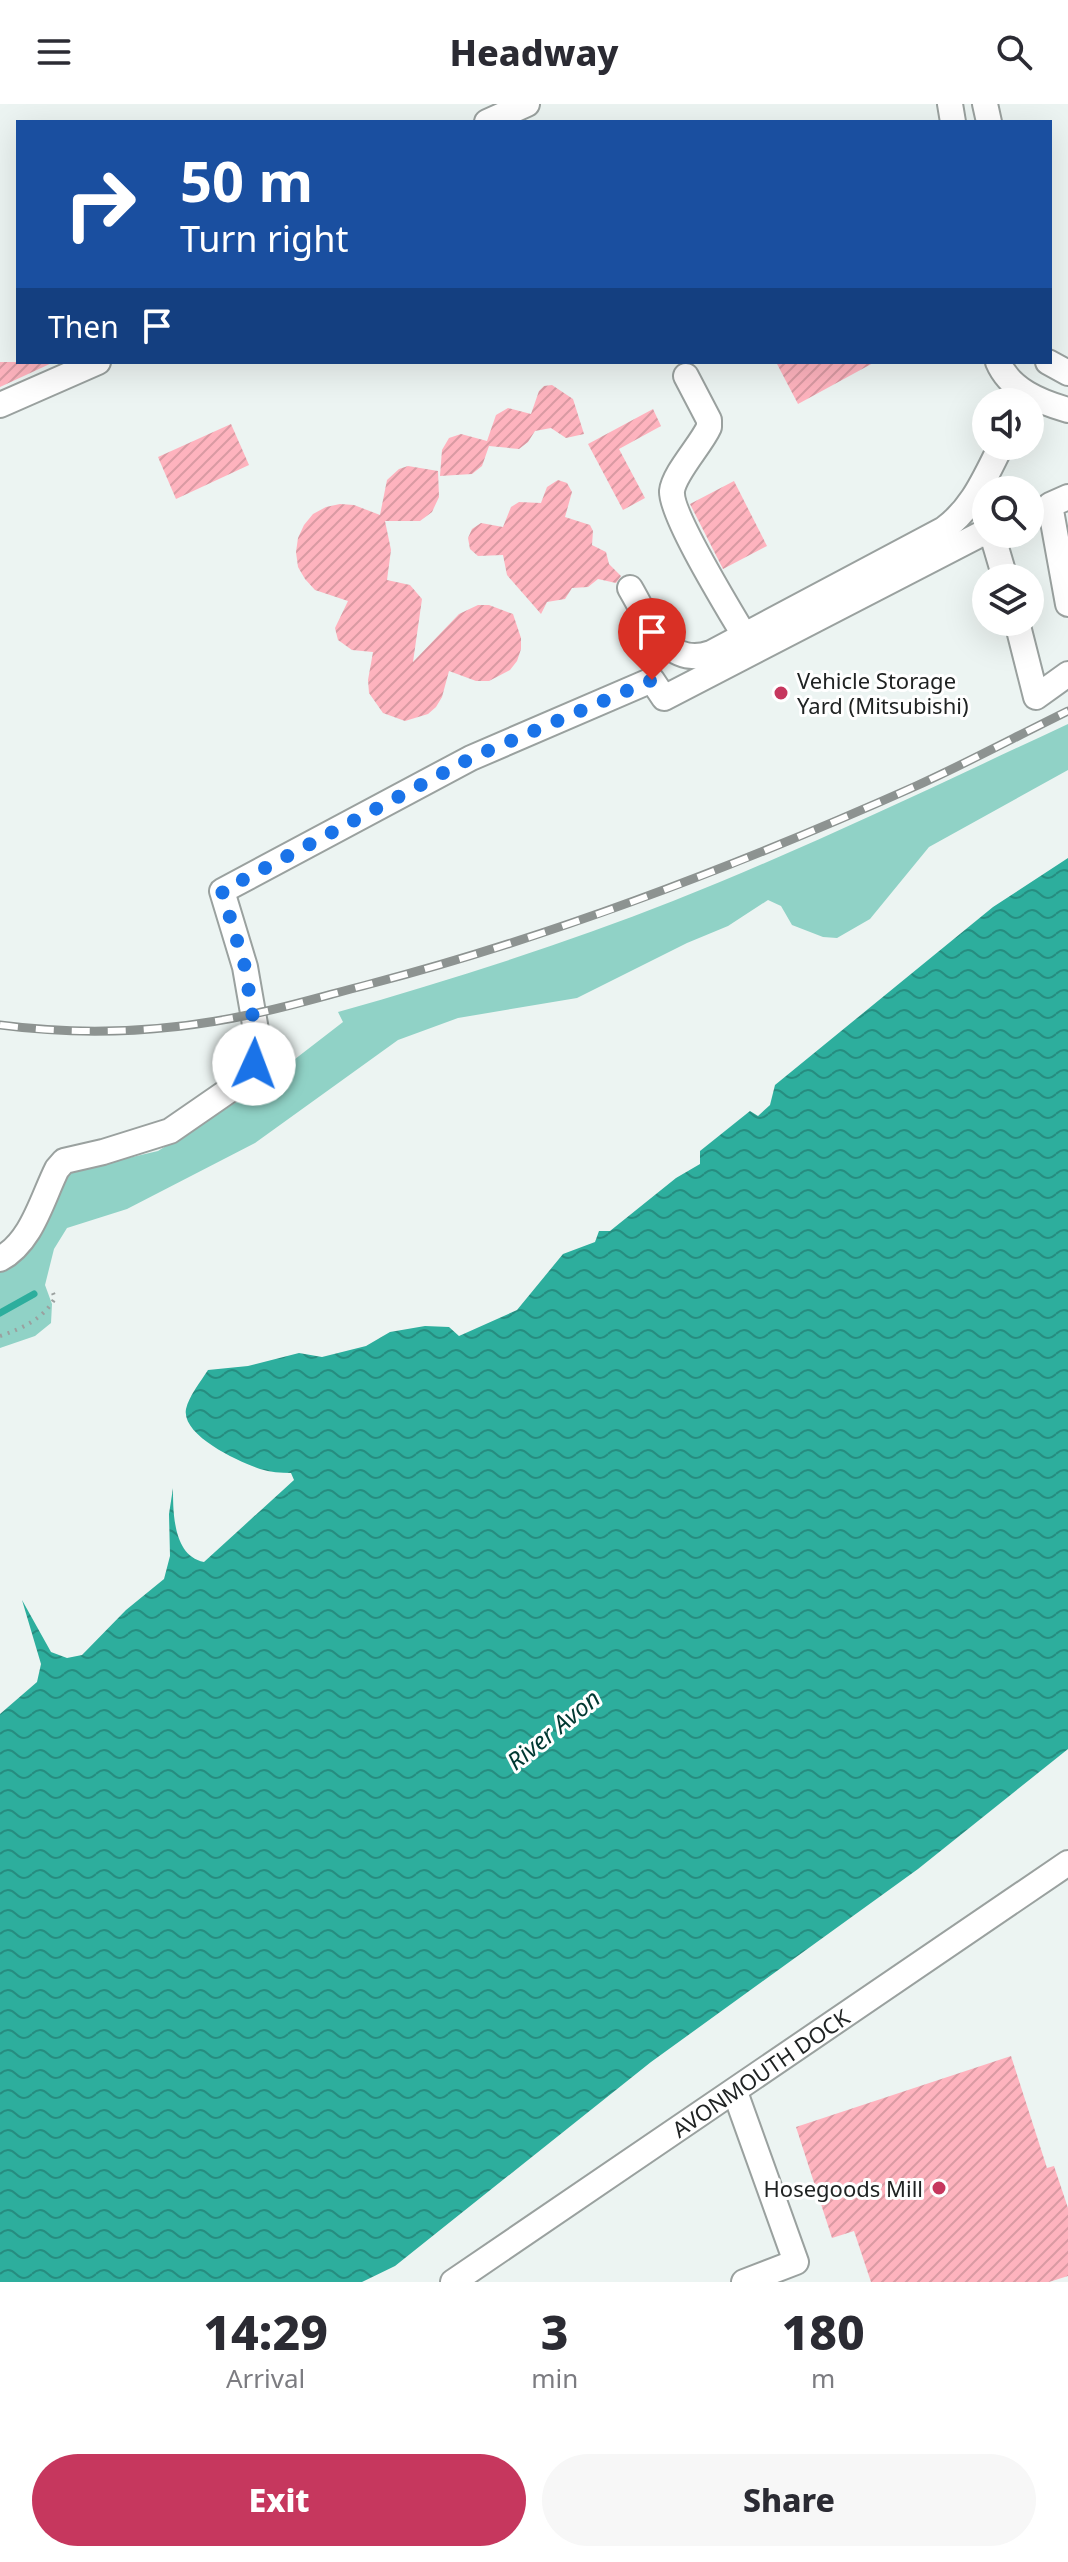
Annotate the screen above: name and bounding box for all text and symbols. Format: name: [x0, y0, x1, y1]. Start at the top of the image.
text: Headway: [449, 28, 619, 77]
icon: menu: [32, 30, 76, 74]
icon: search: [992, 30, 1036, 74]
text: 50 m: [180, 142, 313, 218]
icon: right: [48, 152, 152, 256]
text: Turn right: [180, 214, 348, 263]
icon: arrive: [135, 304, 179, 348]
text: Then: [48, 306, 119, 347]
map controls: [972, 388, 1044, 636]
button: sound: [972, 388, 1044, 460]
button: search: [972, 476, 1044, 548]
button: layers: [972, 564, 1044, 636]
pin: [618, 598, 686, 680]
icon: arrive: [630, 610, 674, 654]
place label: Vehicle Storage Yard (Mitsubishi): [797, 665, 969, 720]
marker: Vehicle Storage Yard (Mitsubishi): [772, 684, 790, 702]
position arrow: [212, 1022, 296, 1106]
water label: River Avon: [499, 1681, 607, 1777]
street label: AVONMOUTH DOCK: [666, 2001, 855, 2144]
place label: Hosegoods Mill: [764, 2173, 923, 2203]
marker: Hosegoods Mill: [930, 2179, 948, 2197]
text: 14:29: [203, 2299, 328, 2364]
text: 3: [541, 2299, 569, 2364]
text: 180: [782, 2299, 865, 2364]
text: Arrival: [226, 2360, 305, 2396]
text: min: [531, 2360, 578, 2396]
text: m: [811, 2360, 835, 2396]
button: Exit: [32, 2454, 526, 2546]
button: Share: [542, 2454, 1036, 2546]

